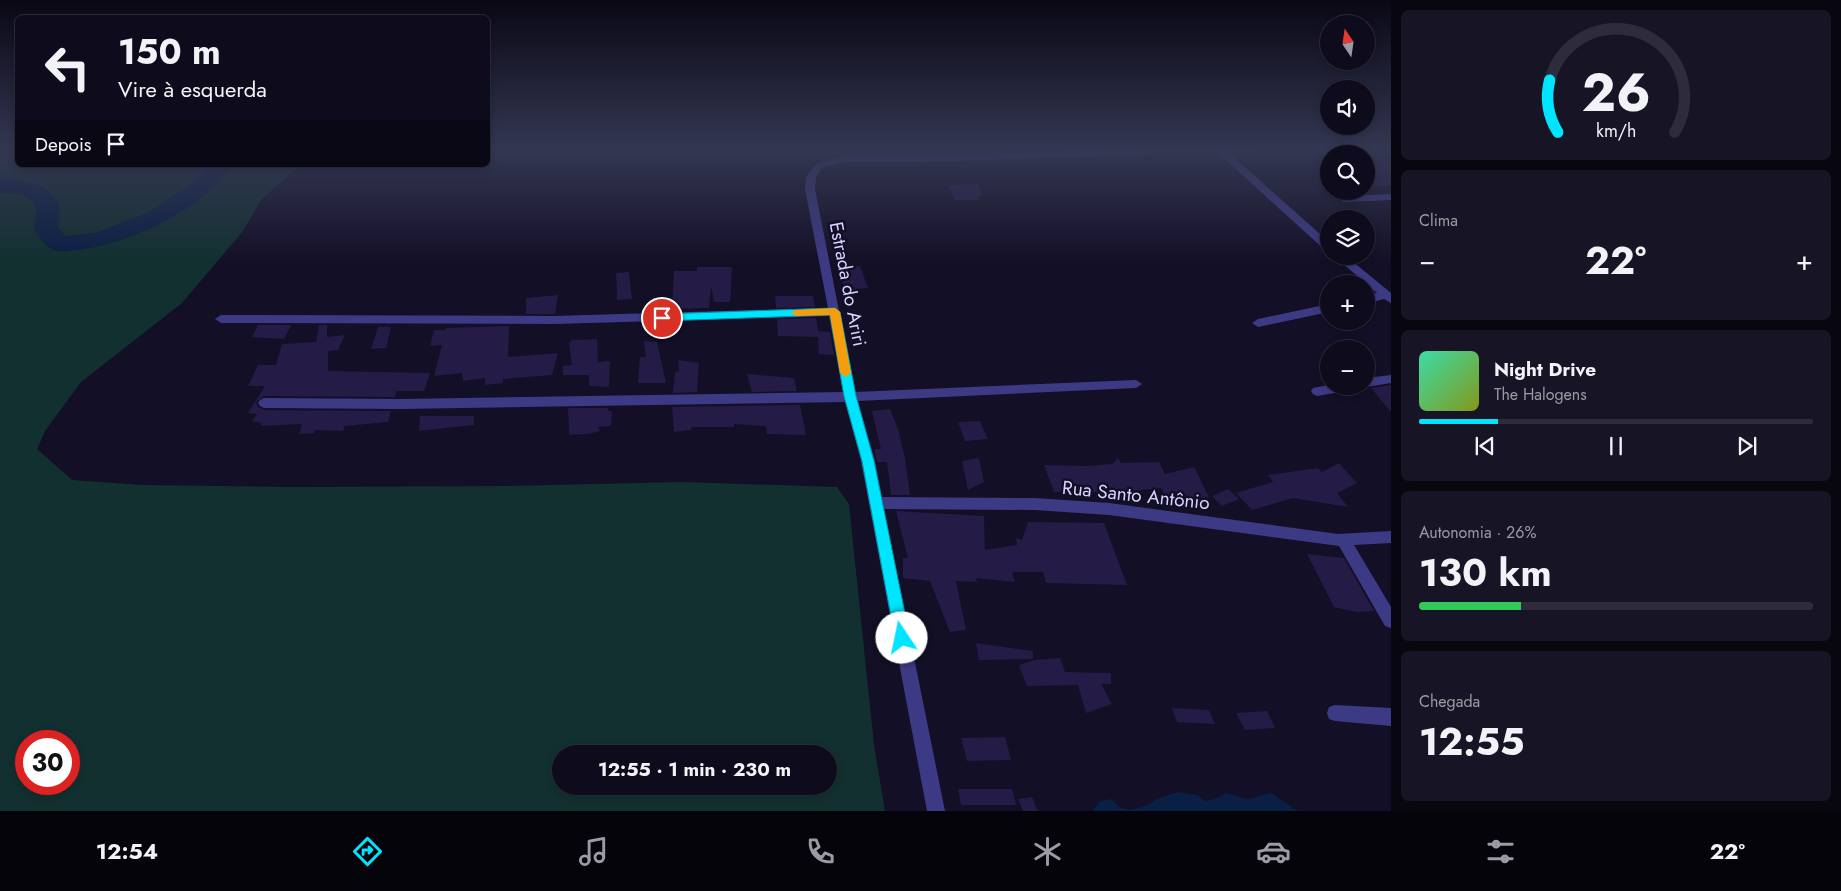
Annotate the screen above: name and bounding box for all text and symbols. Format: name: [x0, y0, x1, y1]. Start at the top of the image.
north arrow: [1320, 15, 1375, 70]
map controls: [1320, 15, 1375, 395]
text: 150 m: [118, 27, 221, 77]
icon: left: [35, 35, 100, 100]
text: 26: [1582, 55, 1650, 131]
text: Vire à esquerda: [118, 73, 267, 105]
button: sound: [1320, 80, 1375, 135]
text: km/h: [1596, 118, 1636, 144]
icon: arrive: [102, 130, 130, 158]
text: Depois: [35, 131, 92, 158]
button: search: [1320, 145, 1375, 200]
text: Clima: [1419, 209, 1458, 232]
button: layers: [1320, 210, 1375, 265]
street label: Estrada do Ariri: [823, 219, 873, 349]
text: 22°: [1585, 233, 1646, 288]
text: −: [1419, 240, 1436, 281]
text: +: [1796, 240, 1813, 281]
button: +: [1320, 275, 1375, 330]
pin: [641, 297, 683, 339]
icon: arrive: [648, 304, 676, 332]
button: −: [1320, 340, 1375, 395]
text: Night Drive: [1494, 356, 1596, 383]
text: The Halogens: [1494, 383, 1587, 406]
icon: previous: [1471, 432, 1499, 460]
icon: pause: [1602, 432, 1630, 460]
icon: next: [1733, 432, 1761, 460]
street label: Rua Santo Antônio: [1061, 474, 1211, 516]
text: Autonomia · 26%: [1419, 521, 1536, 544]
text: 130 km: [1419, 545, 1552, 600]
position arrow: [875, 611, 927, 663]
text: Chegada: [1419, 690, 1480, 713]
text: 12:55: [1419, 714, 1525, 769]
speed limit sign: 30: [15, 730, 80, 795]
text: 12:55 · 1 min · 230 m: [598, 756, 791, 783]
icon: directions: [350, 834, 385, 869]
icon: music: [576, 834, 611, 869]
icon: phone: [803, 834, 838, 869]
icon: climate: [1030, 834, 1065, 869]
icon: car: [1256, 834, 1291, 869]
icon: filters: [1483, 834, 1518, 869]
text: 12:54: [96, 835, 158, 867]
text: 22°: [1710, 835, 1745, 867]

